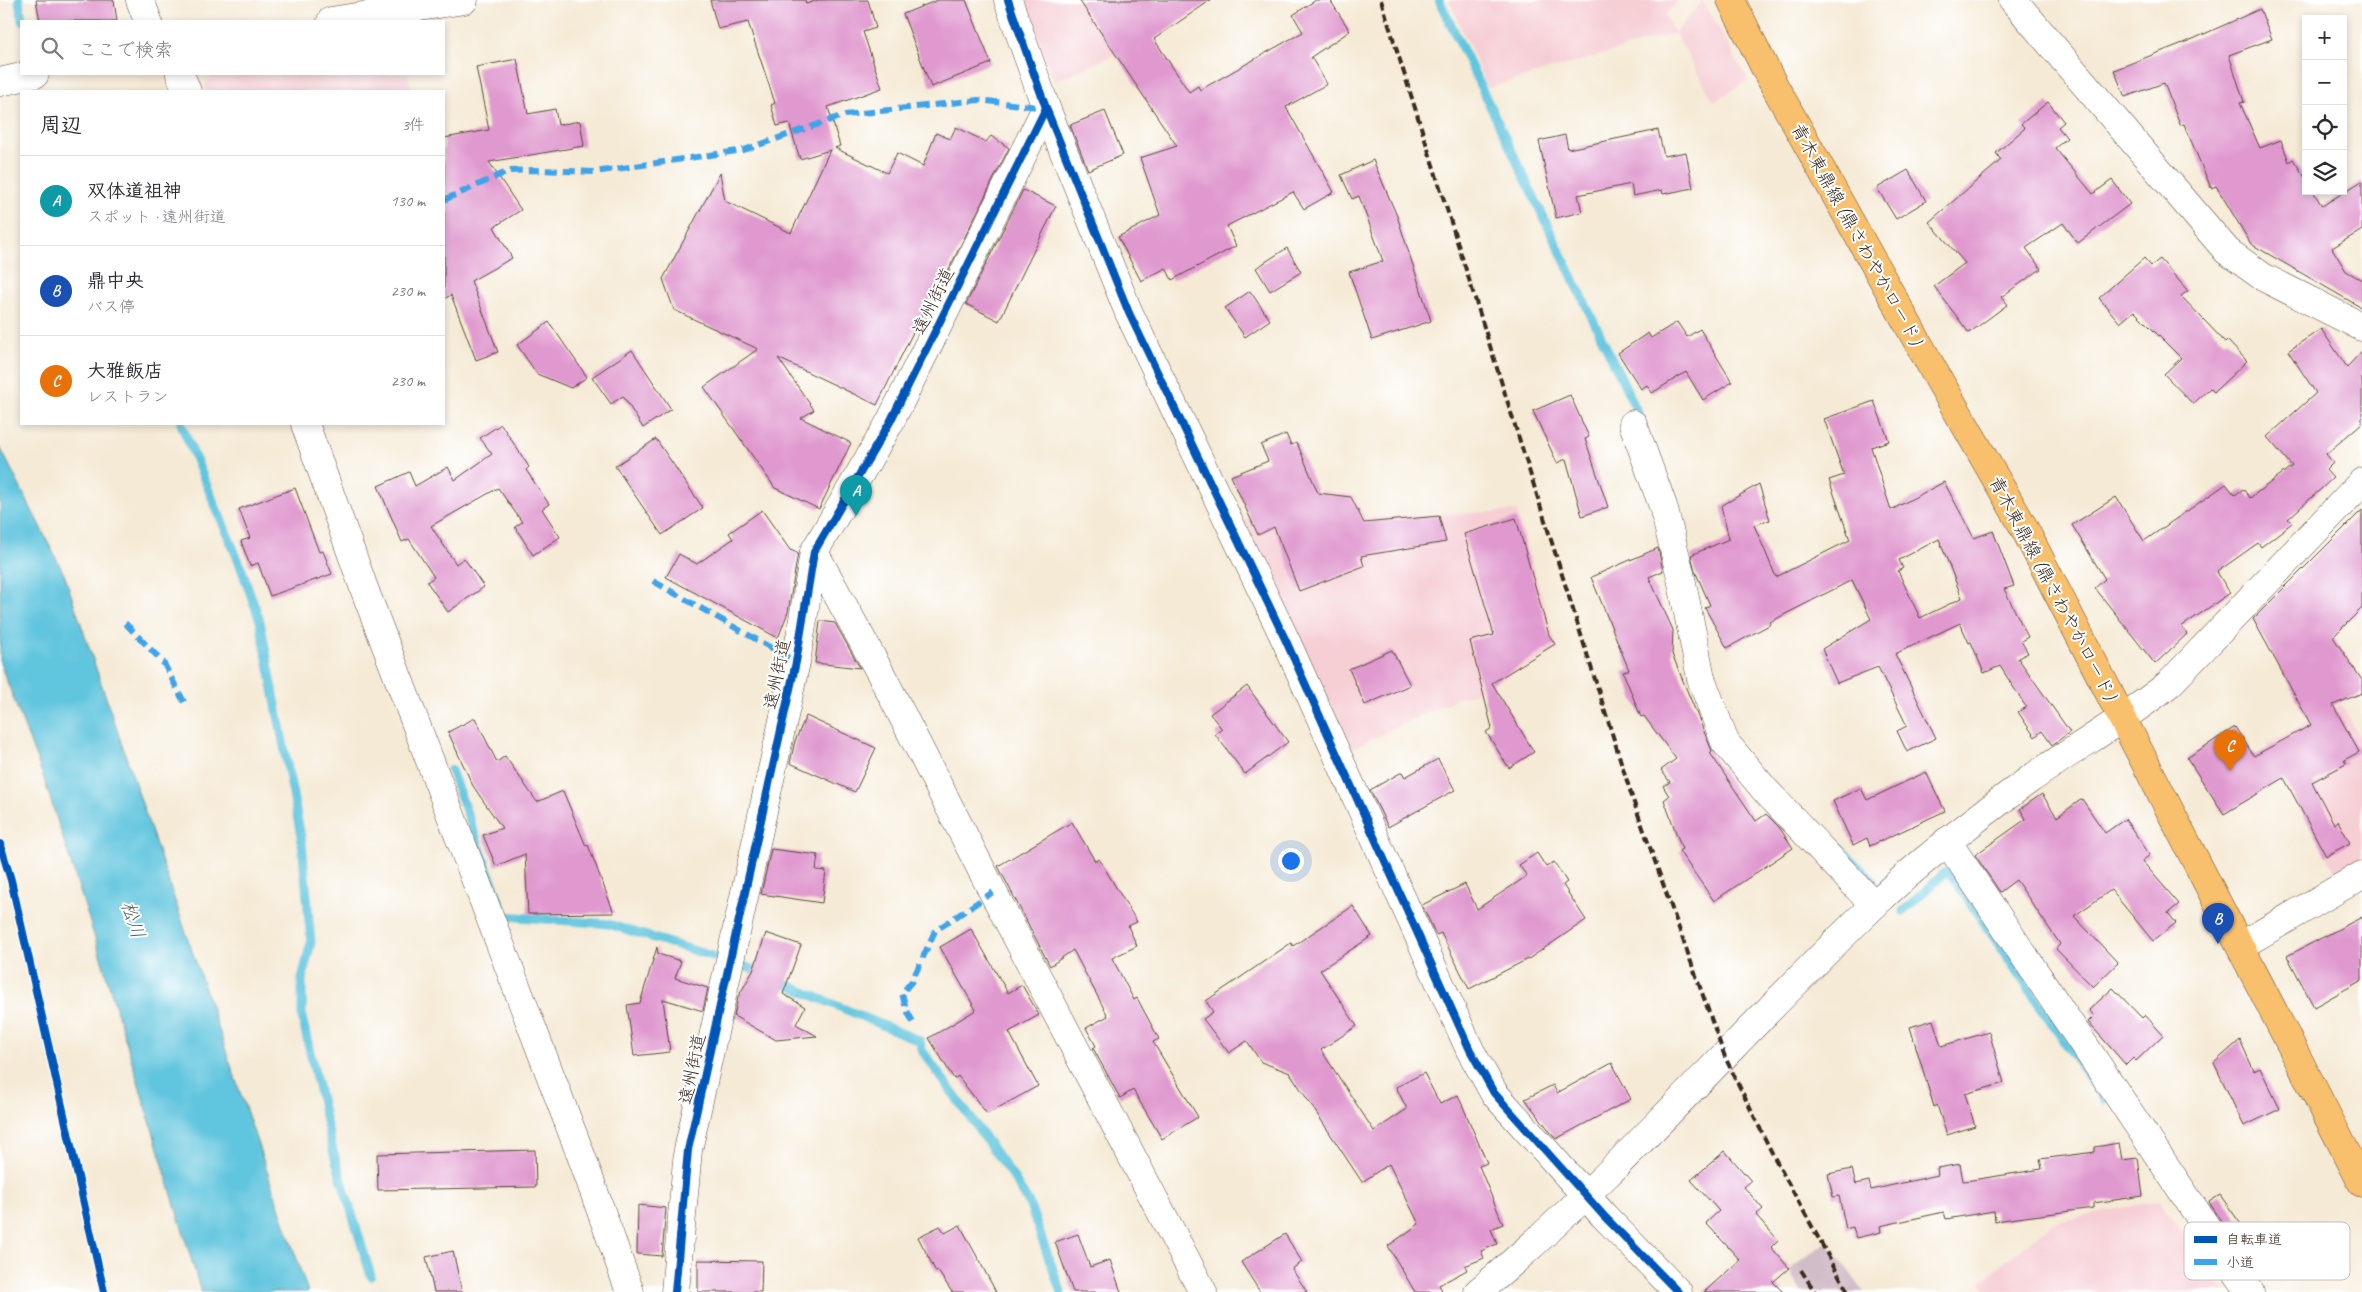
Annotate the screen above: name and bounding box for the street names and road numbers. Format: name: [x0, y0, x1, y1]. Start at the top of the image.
street label: 青木東鼎線 (鼎さわやかロード): [1787, 119, 1928, 350]
street label: 遠州街道: [907, 264, 959, 338]
street label: 青木東鼎線 (鼎さわやかロード): [1985, 472, 2122, 705]
street label: 遠州街道: [759, 636, 795, 712]
street label: 遠州街道: [674, 1031, 710, 1107]

